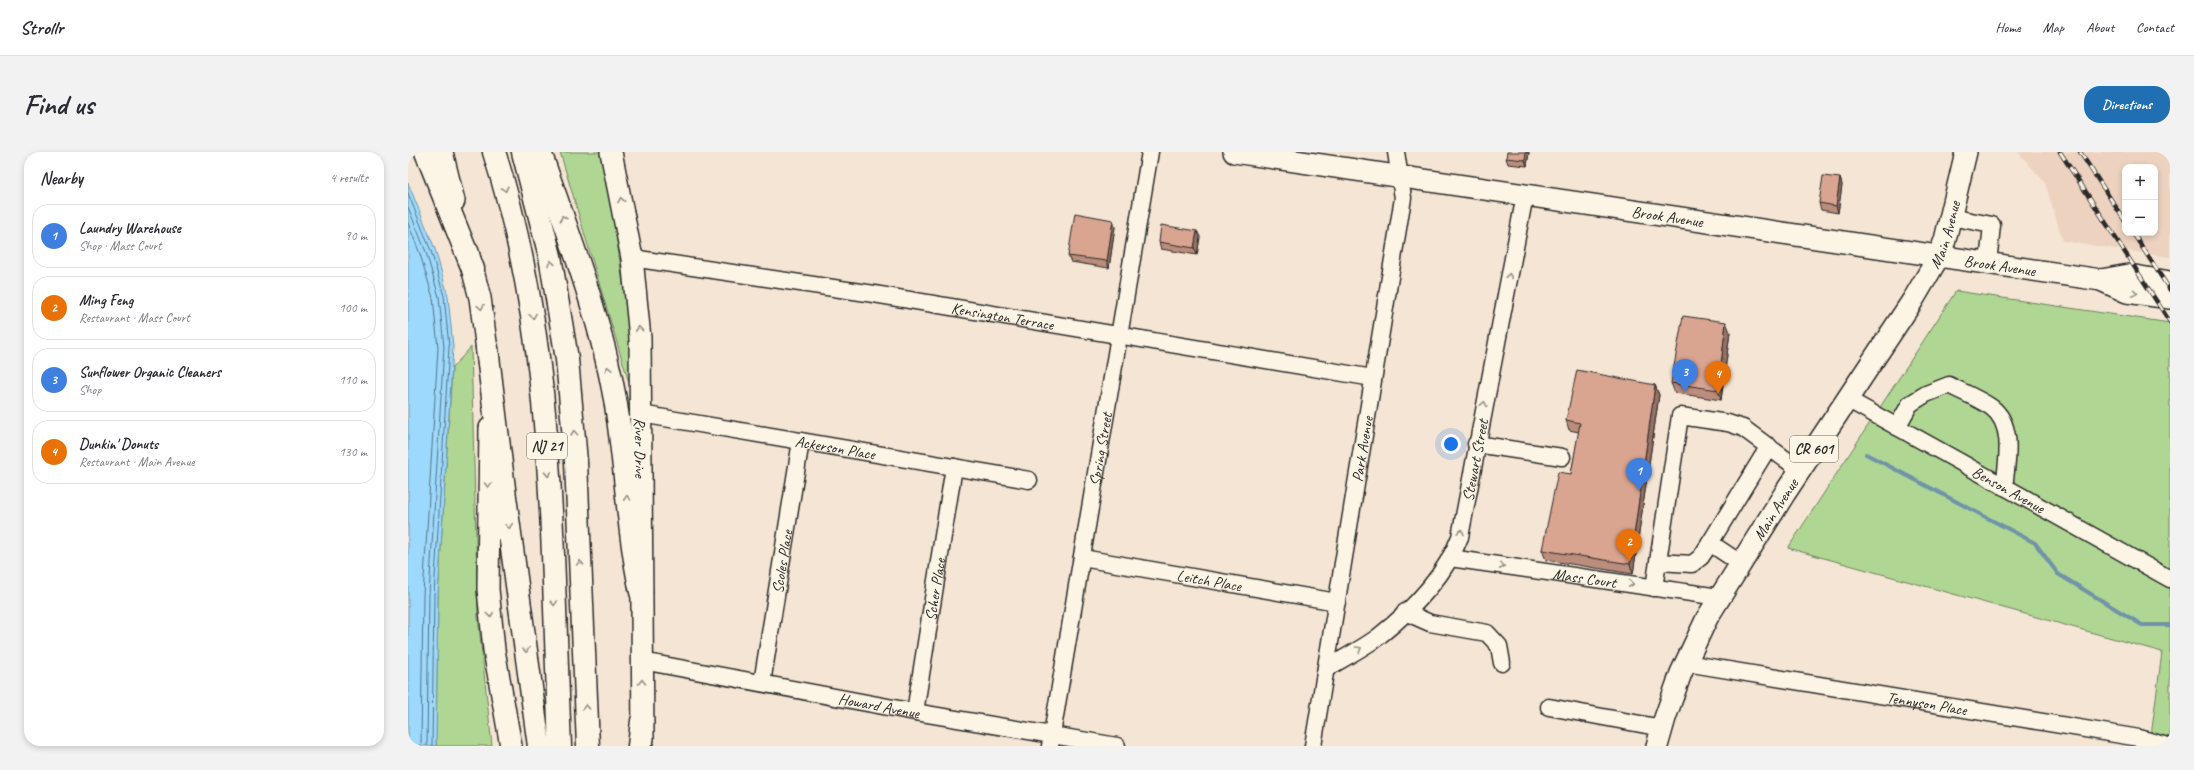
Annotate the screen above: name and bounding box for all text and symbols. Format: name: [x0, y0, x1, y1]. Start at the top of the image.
text: Strollr: [20, 16, 63, 40]
text: Home: [1995, 19, 2021, 36]
text: Map: [2043, 19, 2064, 36]
text: About: [2086, 19, 2114, 36]
text: Contact: [2136, 19, 2174, 36]
button: Directions: [2084, 86, 2170, 123]
text: Find us: [24, 87, 94, 122]
map controls: [2122, 164, 2158, 236]
button: +: [2122, 164, 2158, 200]
text: Nearby: [40, 168, 83, 189]
text: 4 results: [330, 170, 368, 186]
one-way arrow: [500, 186, 509, 193]
one-way arrow: [618, 197, 626, 203]
street label: Main Avenue: [1925, 197, 1965, 272]
button: −: [2122, 200, 2158, 236]
street label: Brook Avenue: [1630, 202, 1706, 232]
one-way arrow: [559, 215, 568, 222]
text: Laundry Warehouse: [79, 219, 181, 238]
text: 1: [51, 228, 57, 244]
text: 90 m: [345, 228, 367, 244]
text: Shop · Mass Court: [79, 238, 162, 254]
street label: Brook Avenue: [1963, 251, 2038, 281]
one-way arrow: [548, 260, 556, 266]
one-way arrow: [1504, 273, 1513, 280]
one-way arrow: [2131, 288, 2138, 297]
text: Ming Feng: [79, 291, 133, 310]
street label: Kensington Terrace: [950, 298, 1057, 335]
text: 2: [51, 300, 57, 316]
text: 100 m: [339, 300, 367, 316]
one-way arrow: [476, 304, 485, 310]
text: Restaurant · Mass Court: [79, 310, 190, 326]
one-way arrow: [528, 313, 537, 319]
one-way arrow: [634, 326, 643, 332]
pin: 3: [1672, 359, 1698, 392]
pin: 4: [1705, 361, 1731, 394]
text: Sunflower Organic Cleaners: [79, 363, 221, 382]
one-way arrow: [605, 366, 613, 373]
text: 3: [51, 372, 57, 388]
text: 110 m: [339, 372, 367, 388]
text: Shop: [79, 382, 101, 398]
one-way arrow: [1479, 401, 1488, 407]
street label: Spring Street: [1085, 410, 1117, 487]
street label: Park Avenue: [1348, 413, 1378, 483]
street label: Stewart Street: [1458, 416, 1493, 503]
street label: River Drive: [630, 417, 650, 480]
one-way arrow: [569, 430, 578, 436]
street label: Ackerson Place: [794, 431, 878, 465]
road number: NJ 21: [527, 433, 567, 459]
your location: [1441, 434, 1461, 454]
text: Dunkin' Donuts: [79, 435, 158, 454]
road number: CR 601: [1790, 436, 1838, 462]
text: 4: [51, 444, 57, 460]
text: 130 m: [339, 444, 367, 460]
text: Restaurant · Main Avenue: [79, 454, 194, 470]
pin: 1: [1626, 458, 1652, 491]
street label: Benson Avenue: [1968, 462, 2049, 519]
one-way arrow: [544, 471, 553, 477]
street label: Main Avenue: [1749, 473, 1804, 544]
one-way arrow: [484, 482, 493, 488]
one-way arrow: [623, 495, 632, 501]
one-way arrow: [504, 523, 513, 529]
street label: Scoles Place: [768, 527, 798, 595]
one-way arrow: [1456, 529, 1464, 535]
pin: 2: [1616, 529, 1642, 562]
street label: Scher Place: [921, 555, 951, 622]
one-way arrow: [576, 560, 584, 566]
one-way arrow: [1499, 561, 1505, 570]
street label: Mass Court: [1551, 564, 1619, 593]
street label: Leitch Place: [1175, 566, 1245, 597]
one-way arrow: [1628, 579, 1634, 588]
one-way arrow: [549, 600, 558, 606]
one-way arrow: [485, 612, 494, 618]
one-way arrow: [1355, 646, 1362, 653]
one-way arrow: [521, 647, 530, 653]
one-way arrow: [638, 679, 646, 685]
street label: Tennyson Place: [1885, 687, 1970, 721]
street label: Howard Avenue: [837, 689, 922, 724]
one-way arrow: [582, 704, 590, 710]

